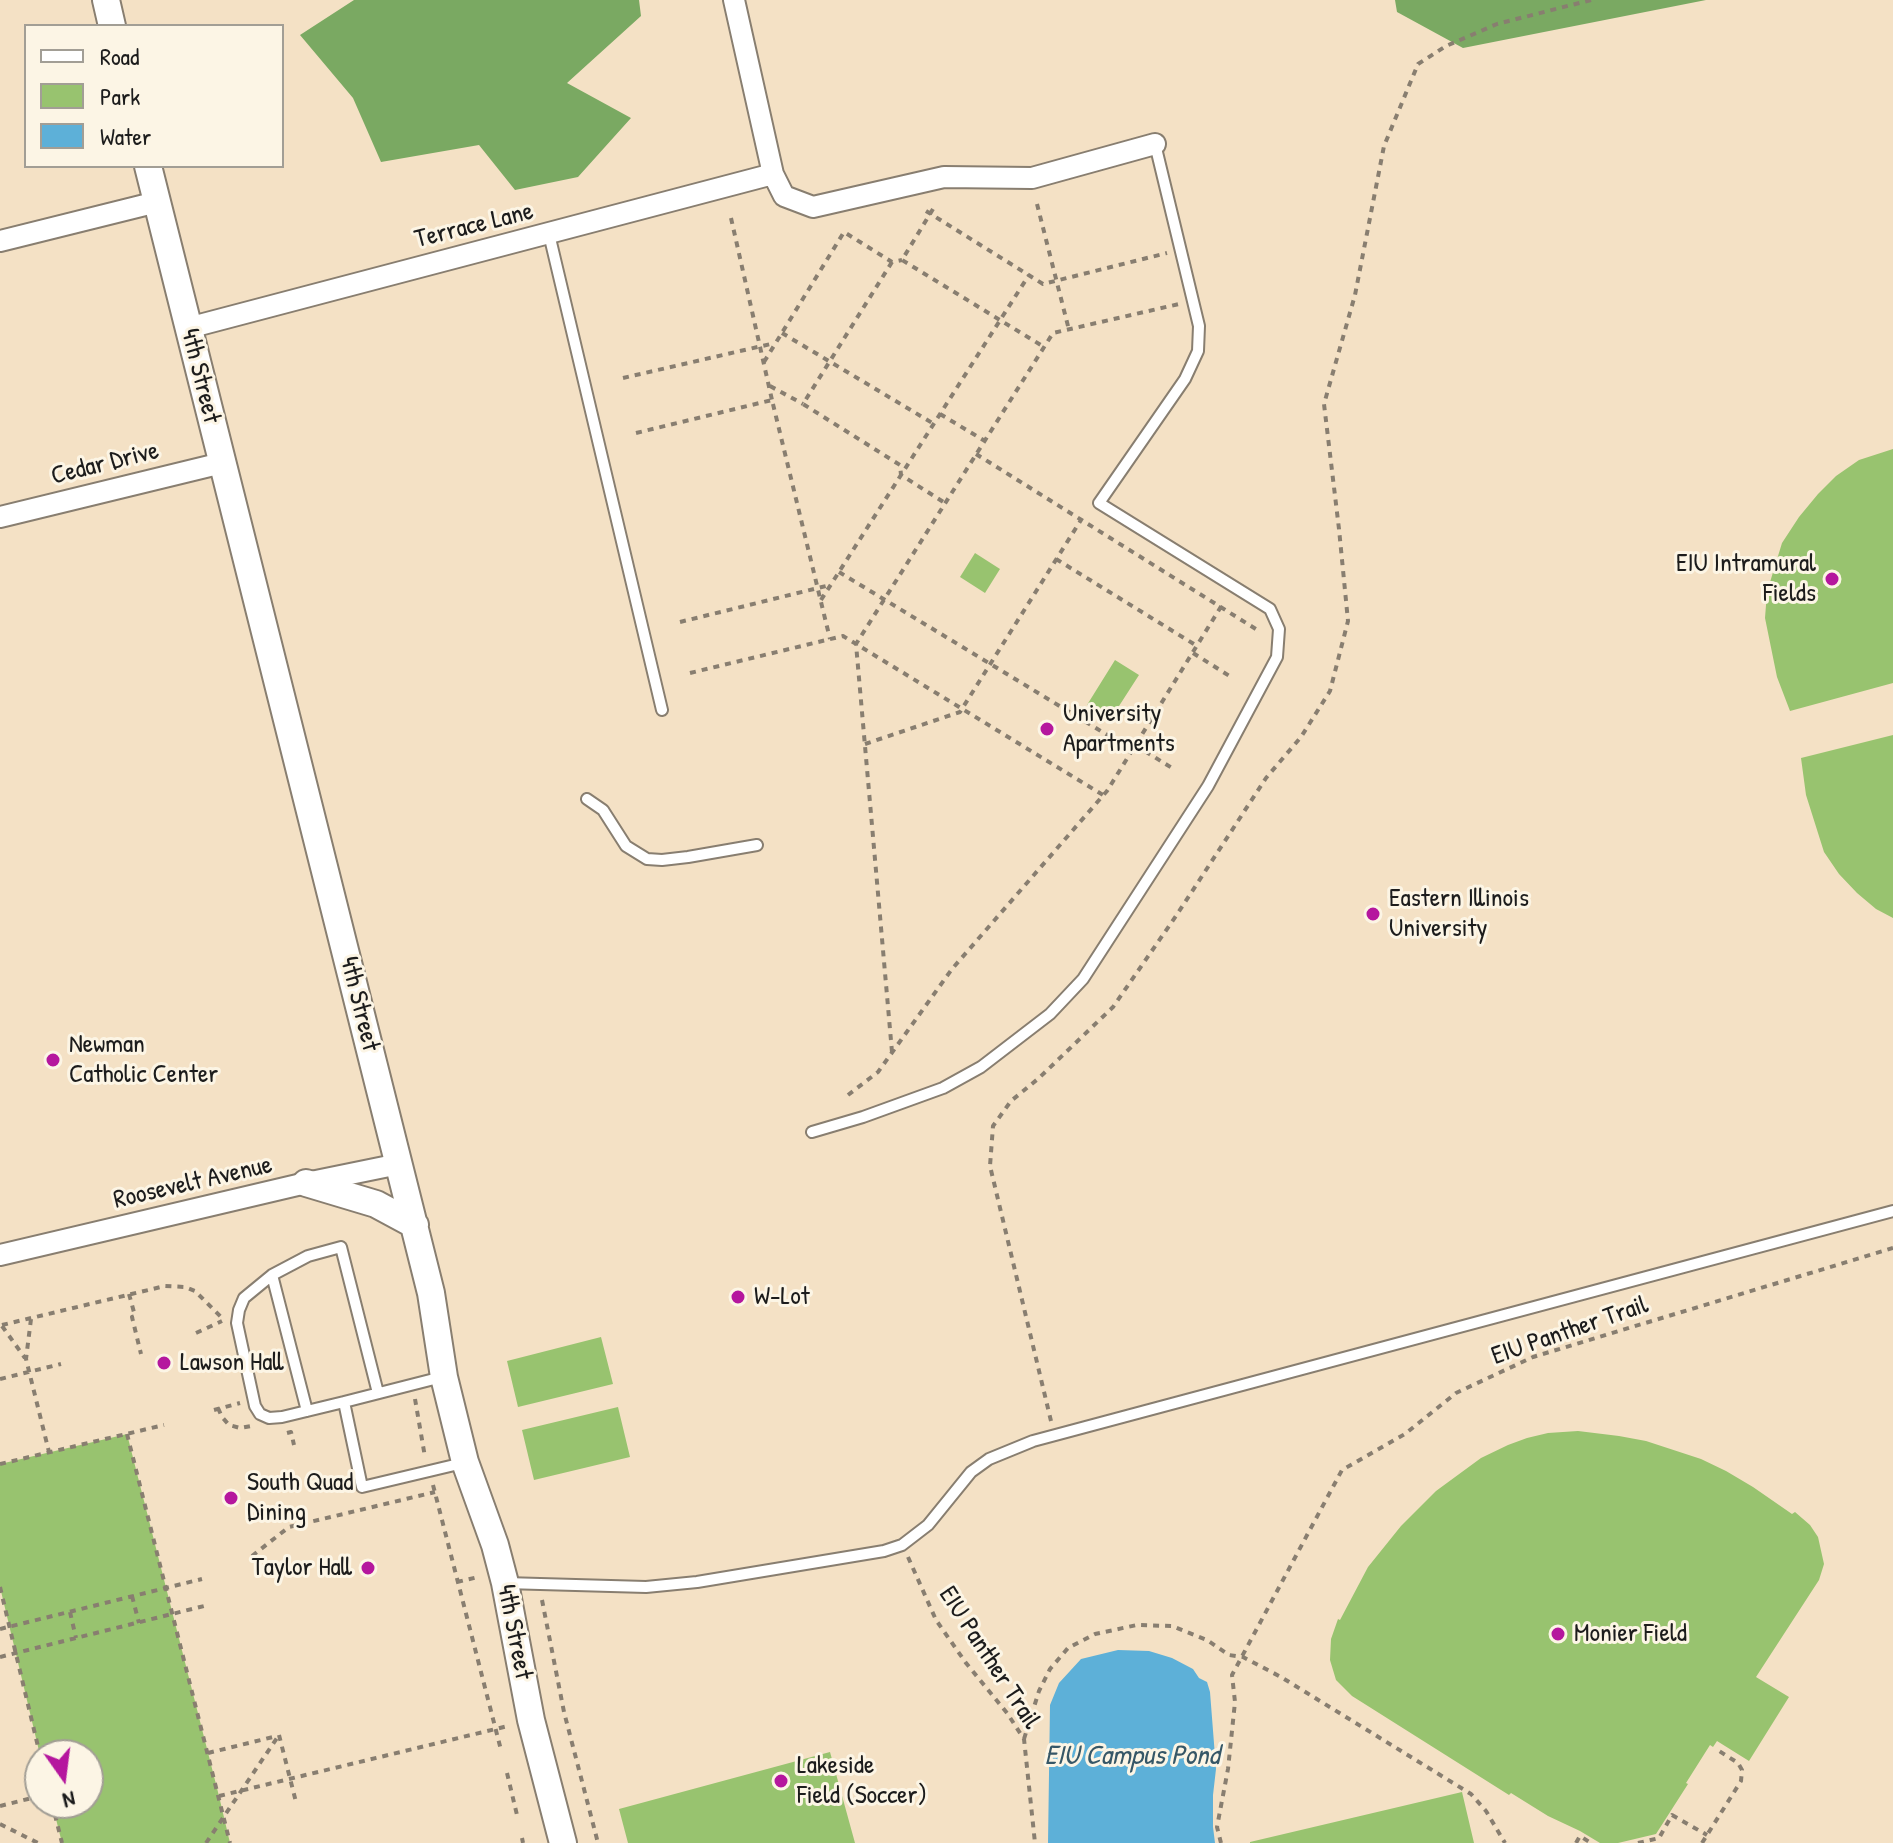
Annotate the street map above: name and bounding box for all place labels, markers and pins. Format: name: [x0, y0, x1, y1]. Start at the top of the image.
place label: EIU Intramural Fields: [1676, 548, 1816, 610]
marker: EIU Intramural Fields: [1823, 570, 1841, 588]
place label: University Apartments: [1063, 698, 1175, 760]
marker: University Apartments: [1038, 720, 1056, 738]
place label: Eastern Illinois University: [1389, 883, 1529, 944]
marker: Eastern Illinois University: [1364, 905, 1382, 923]
place label: Newman Catholic Center: [69, 1029, 218, 1090]
marker: Newman Catholic Center: [44, 1051, 62, 1069]
place label: W-Lot: [754, 1281, 810, 1313]
marker: W-Lot: [729, 1288, 747, 1306]
place label: Lawson Hall: [180, 1347, 284, 1379]
marker: Lawson Hall: [155, 1354, 173, 1372]
place label: South Quad Dining: [247, 1467, 353, 1528]
marker: South Quad Dining: [222, 1489, 240, 1507]
place label: Taylor Hall: [252, 1552, 352, 1584]
marker: Taylor Hall: [359, 1559, 377, 1577]
place label: Monier Field: [1574, 1618, 1687, 1650]
marker: Monier Field: [1549, 1625, 1567, 1643]
place label: Lakeside Field (Soccer): [797, 1750, 927, 1812]
marker: Lakeside Field (Soccer): [772, 1772, 790, 1790]

